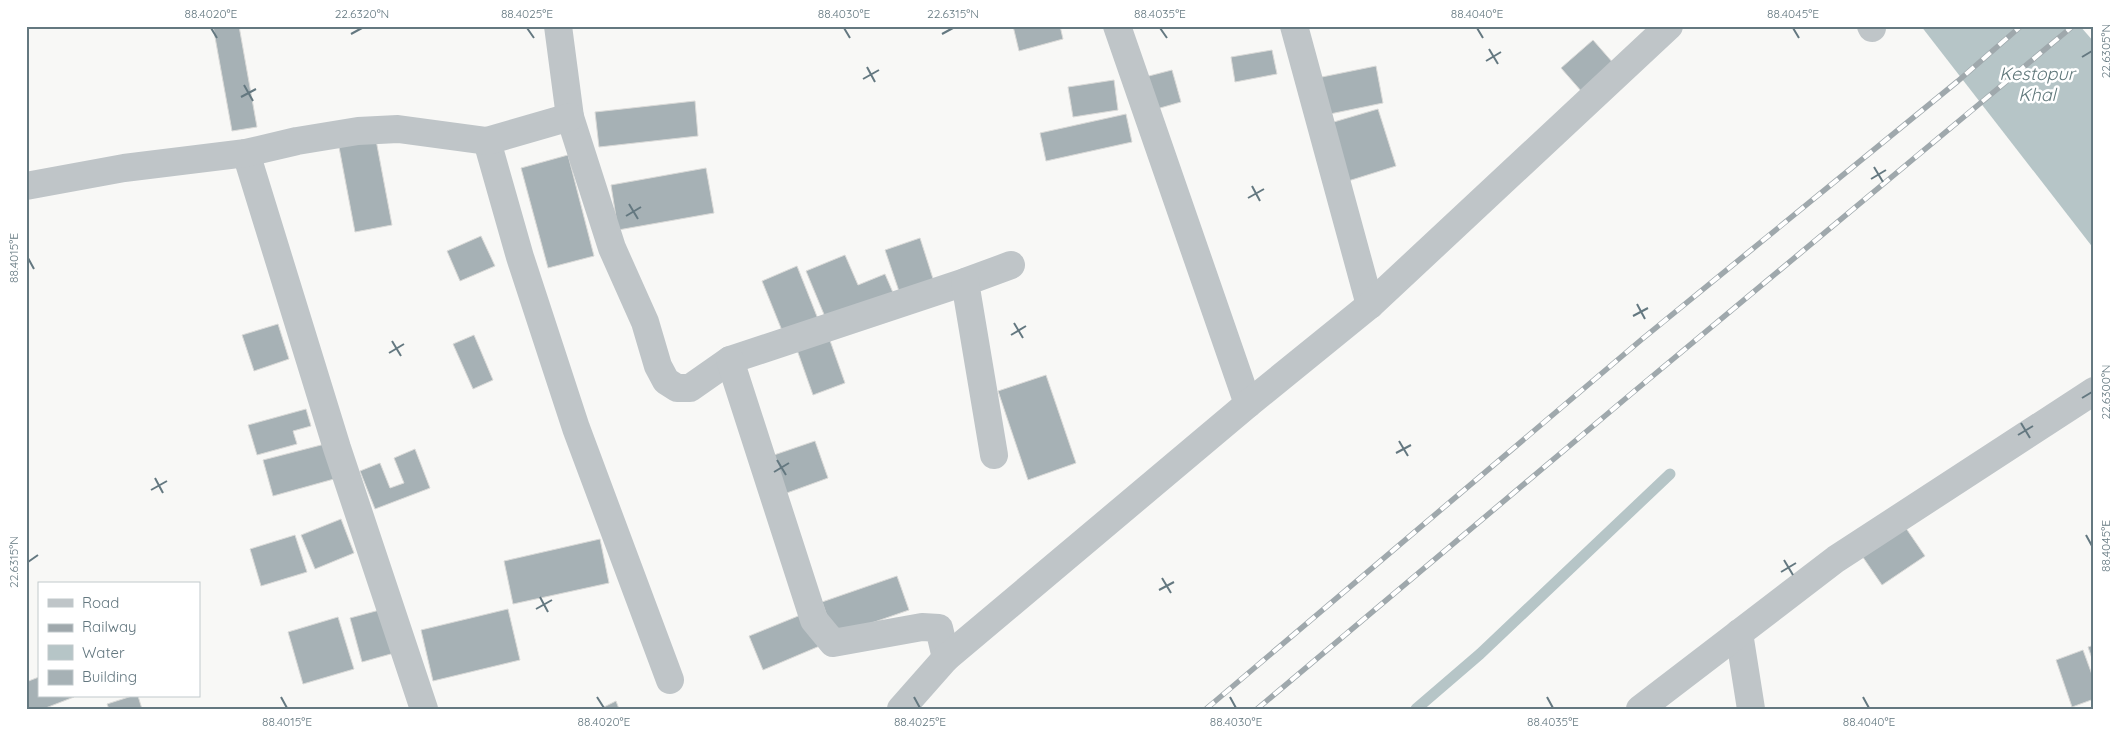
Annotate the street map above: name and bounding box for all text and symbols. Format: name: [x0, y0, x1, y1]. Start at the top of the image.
text: 88.4020°E: [185, 6, 238, 21]
text: 22.6320°N: [335, 6, 389, 21]
text: 88.4025°E: [501, 6, 553, 21]
text: 88.4030°E: [818, 6, 870, 21]
text: 22.6315°N: [927, 6, 979, 21]
text: 88.4035°E: [1134, 6, 1186, 21]
text: 88.4040°E: [1451, 6, 1503, 21]
text: 88.4045°E: [1767, 6, 1819, 21]
text: 22.6305°N: [2098, 24, 2113, 78]
water label: Kestopur Khal: [1999, 62, 2077, 106]
text: 88.4015°E: [6, 233, 21, 283]
text: 22.6300°N: [2098, 364, 2113, 420]
text: 88.4045°E: [2098, 520, 2113, 572]
text: 22.6315°N: [6, 536, 21, 588]
legend: [38, 582, 200, 698]
text: Road: [82, 593, 119, 612]
text: Railway: [82, 617, 137, 636]
text: Water: [82, 643, 125, 662]
text: Building: [82, 667, 137, 686]
text: 88.4015°E: [262, 714, 312, 729]
text: 88.4020°E: [578, 714, 631, 729]
text: 88.4025°E: [894, 714, 946, 729]
text: 88.4030°E: [1210, 714, 1262, 729]
text: 88.4035°E: [1527, 714, 1579, 729]
text: 88.4040°E: [1843, 714, 1895, 729]

